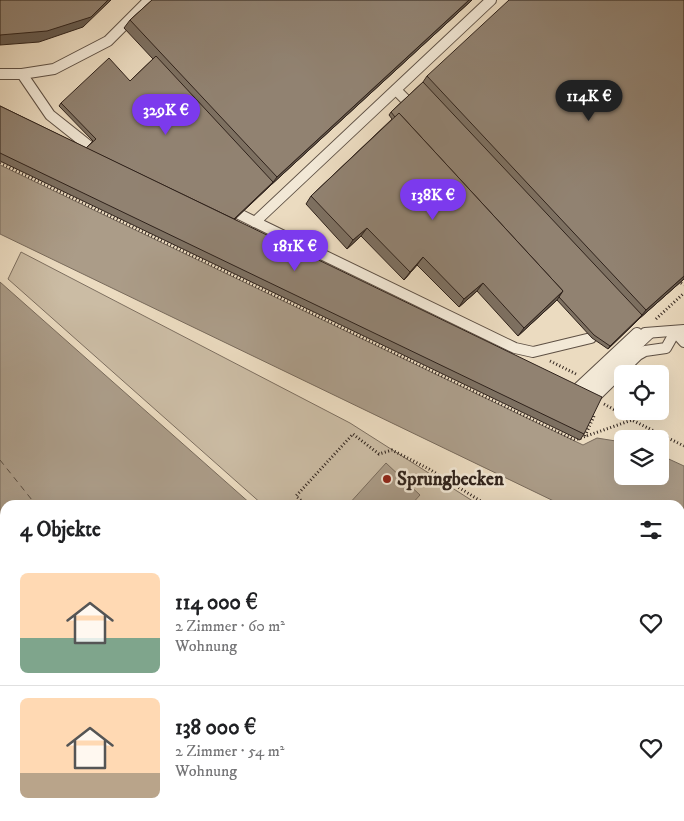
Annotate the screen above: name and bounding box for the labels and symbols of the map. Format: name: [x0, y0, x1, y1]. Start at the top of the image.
pin: 114K €: [548, 80, 630, 122]
pin: 329K €: [125, 94, 207, 136]
pin: 138K €: [392, 178, 474, 221]
pin: 181K €: [254, 230, 336, 272]
place label: Sprungbecken: [397, 468, 505, 491]
marker: Sprungbecken: [381, 473, 393, 485]

